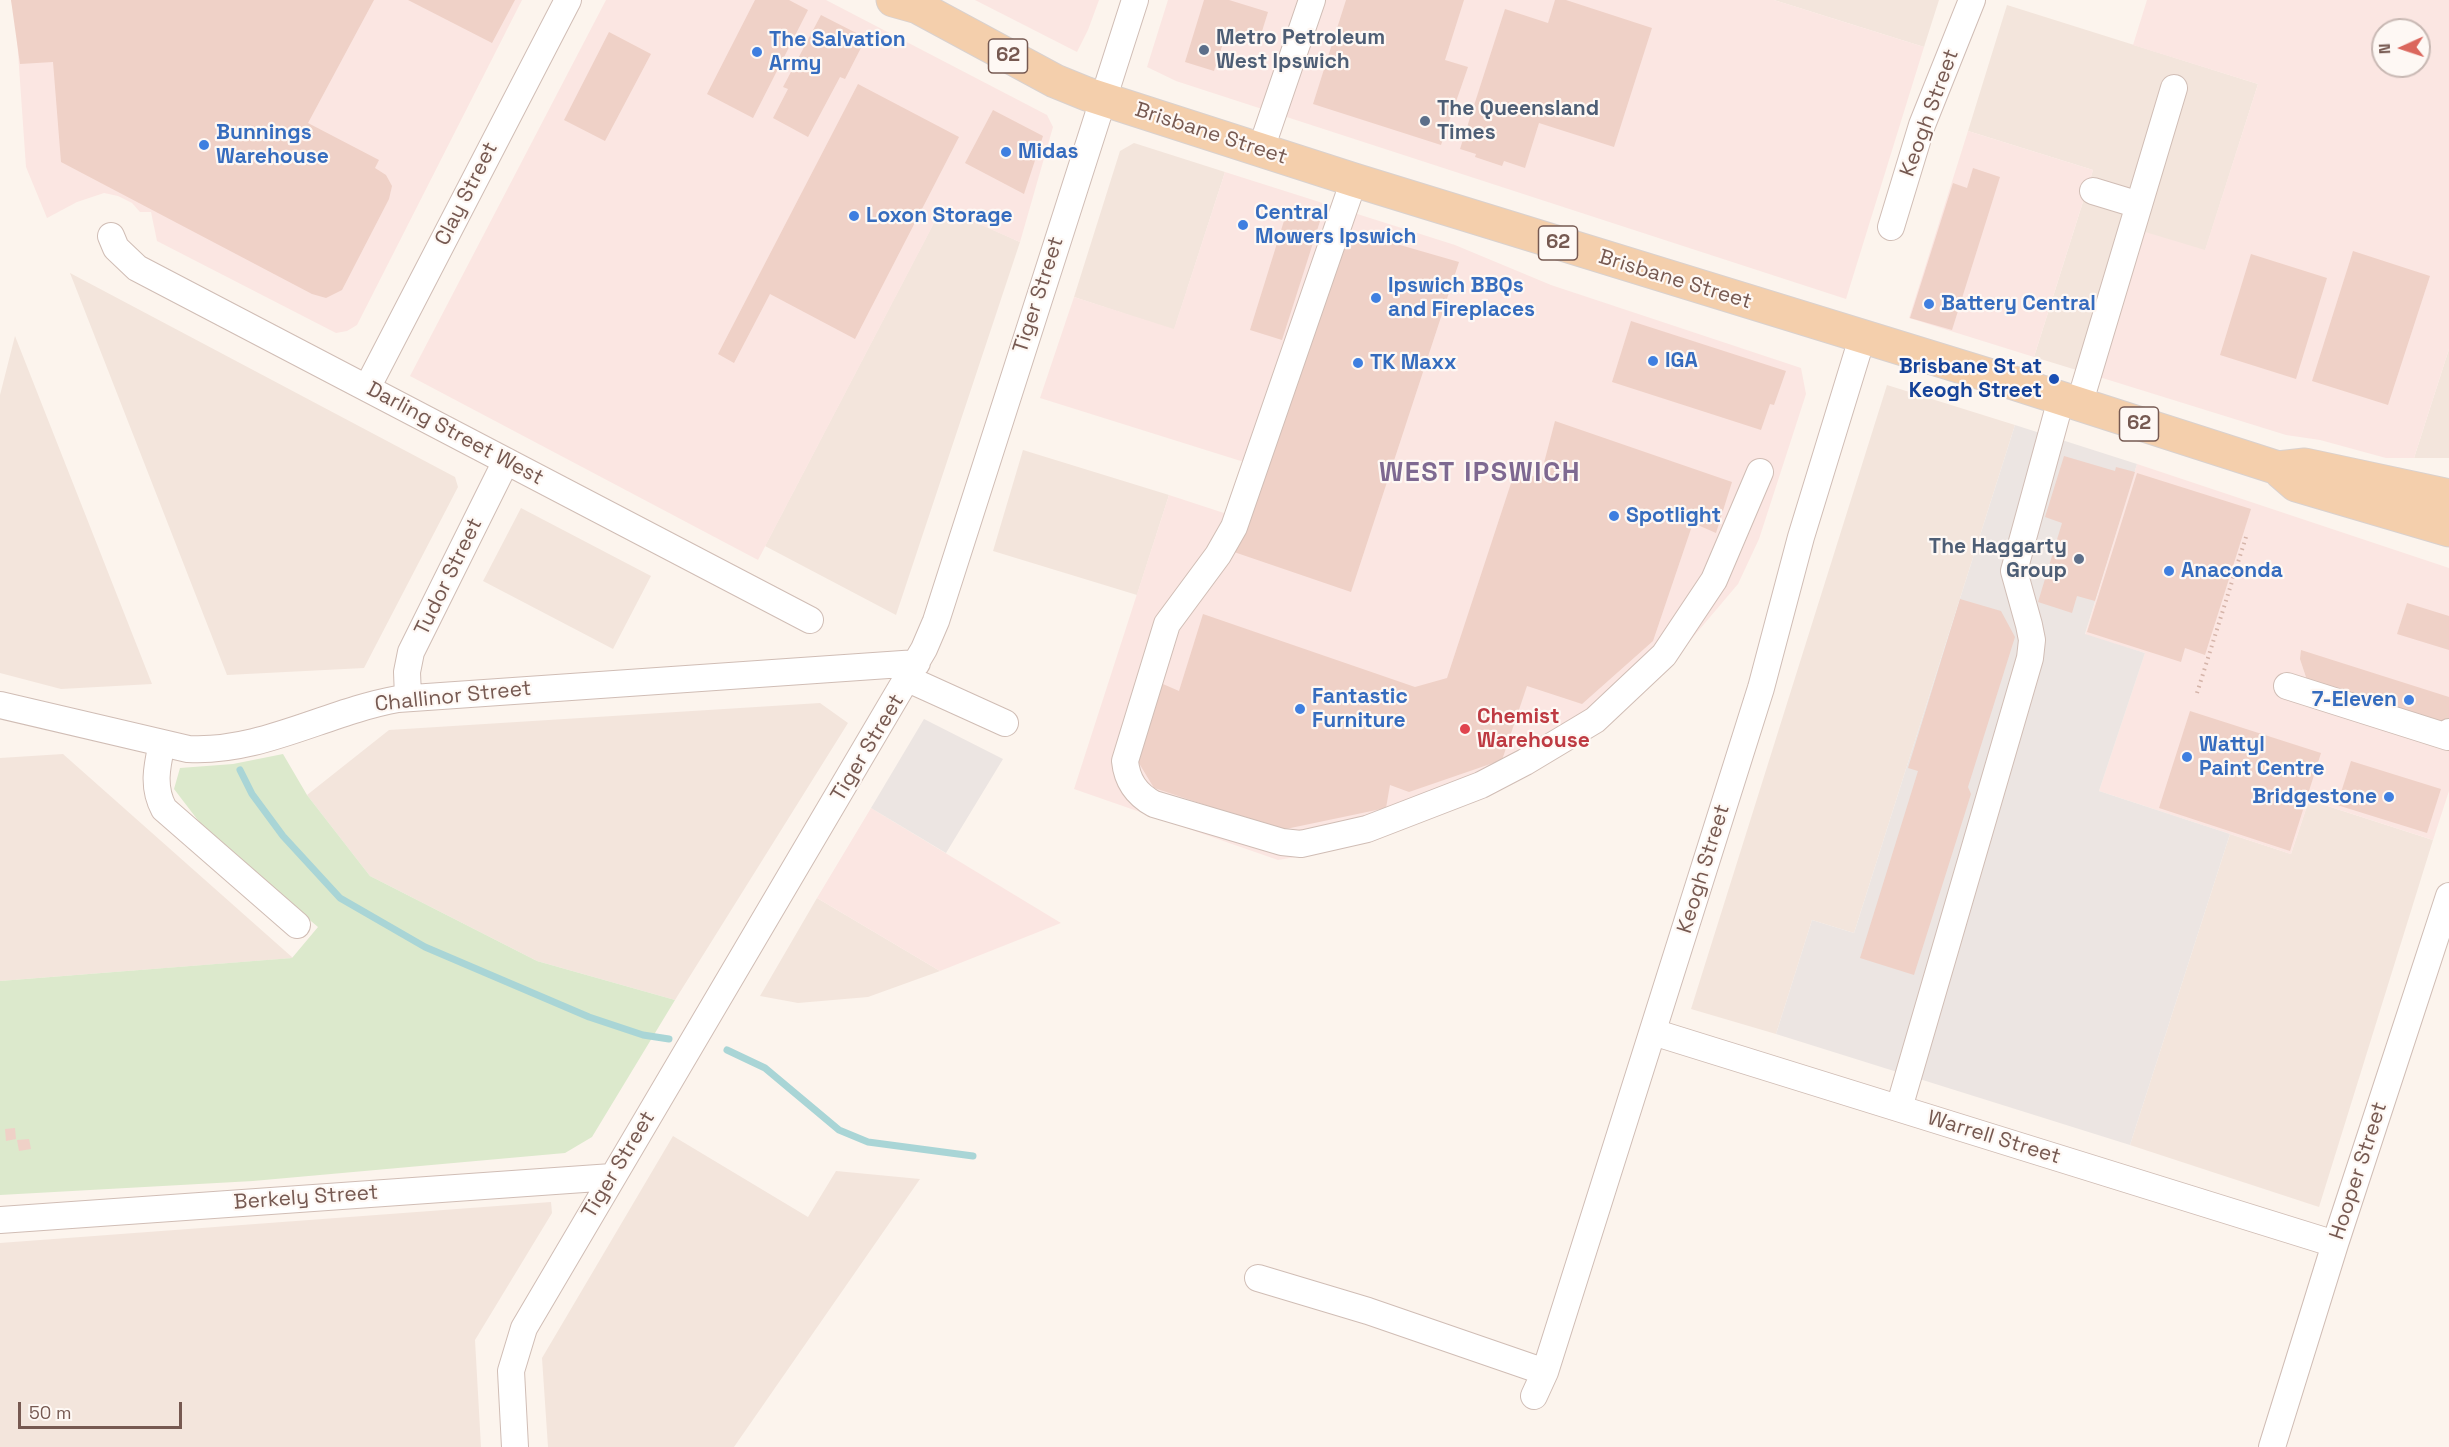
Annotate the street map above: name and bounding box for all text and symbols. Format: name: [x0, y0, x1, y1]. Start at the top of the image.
north arrow: [2371, 18, 2431, 78]
place label: Metro Petroleum West Ipswich: [1216, 25, 1385, 75]
place label: The Salvation Army: [769, 27, 906, 77]
road number: 62: [988, 39, 1028, 73]
marker: Metro Petroleum West Ipswich: [1197, 43, 1211, 57]
text: N: [2374, 43, 2395, 55]
marker: The Salvation Army: [750, 45, 764, 59]
street label: Keogh Street: [1895, 46, 1965, 180]
place label: The Queensland Times: [1437, 96, 1599, 146]
street label: Brisbane Street: [1132, 98, 1290, 170]
marker: The Queensland Times: [1418, 114, 1432, 128]
place label: Bunnings Warehouse: [216, 120, 329, 170]
marker: Bunnings Warehouse: [197, 138, 211, 152]
street label: Clay Street: [430, 138, 504, 250]
place label: Midas: [1018, 139, 1079, 165]
marker: Midas: [999, 145, 1013, 159]
place label: Central Mowers Ipswich: [1255, 200, 1417, 250]
place label: Loxon Storage: [866, 203, 1013, 229]
marker: Loxon Storage: [847, 209, 861, 223]
marker: Central Mowers Ipswich: [1236, 218, 1250, 232]
road number: 62: [1538, 226, 1578, 260]
street label: Tiger Street: [1008, 234, 1070, 356]
street label: Brisbane Street: [1596, 245, 1754, 315]
place label: Ipswich BBQs and Fireplaces: [1388, 273, 1535, 323]
marker: Ipswich BBQs and Fireplaces: [1369, 291, 1383, 305]
place label: Battery Central: [1941, 291, 2096, 317]
marker: Battery Central: [1922, 297, 1936, 311]
place label: IGA: [1665, 348, 1698, 374]
place label: TK Maxx: [1370, 350, 1456, 376]
marker: IGA: [1646, 354, 1660, 368]
place label: Brisbane St at Keogh Street: [1899, 354, 2042, 404]
marker: TK Maxx: [1351, 356, 1365, 370]
marker: Brisbane St at Keogh Street: [2047, 372, 2061, 386]
street label: Darling Street West: [362, 377, 548, 491]
road number: 62: [2120, 407, 2158, 441]
district label: WEST IPSWICH: [1379, 458, 1581, 490]
place label: Spotlight: [1626, 503, 1721, 529]
marker: Spotlight: [1607, 509, 1621, 523]
street label: Tudor Street: [410, 514, 488, 640]
place label: The Haggarty Group: [1929, 534, 2067, 584]
marker: The Haggarty Group: [2072, 552, 2086, 566]
place label: Anaconda: [2181, 558, 2283, 584]
marker: Anaconda: [2162, 564, 2176, 578]
street label: Challinor Street: [374, 676, 532, 718]
place label: Fantastic Furniture: [1312, 684, 1408, 734]
place label: 7-Eleven: [2312, 687, 2397, 713]
street label: Tiger Street: [826, 690, 910, 806]
marker: 7-Eleven: [2402, 693, 2416, 707]
marker: Fantastic Furniture: [1293, 702, 1307, 716]
place label: Chemist Warehouse: [1477, 704, 1590, 754]
marker: Chemist Warehouse: [1458, 722, 1472, 736]
place label: Wattyl Paint Centre: [2199, 732, 2325, 782]
marker: Wattyl Paint Centre: [2180, 750, 2194, 764]
place label: Bridgestone: [2252, 784, 2377, 810]
marker: Bridgestone: [2382, 790, 2396, 804]
street label: Keogh Street: [1672, 801, 1736, 937]
street label: Hooper Street: [2325, 1099, 2393, 1243]
street label: Warrell Street: [1924, 1106, 2064, 1170]
street label: Tiger Street: [577, 1107, 661, 1223]
street label: Berkely Street: [233, 1180, 379, 1216]
scale bar: [21, 1390, 184, 1428]
text: 50 m: [29, 1401, 71, 1424]

